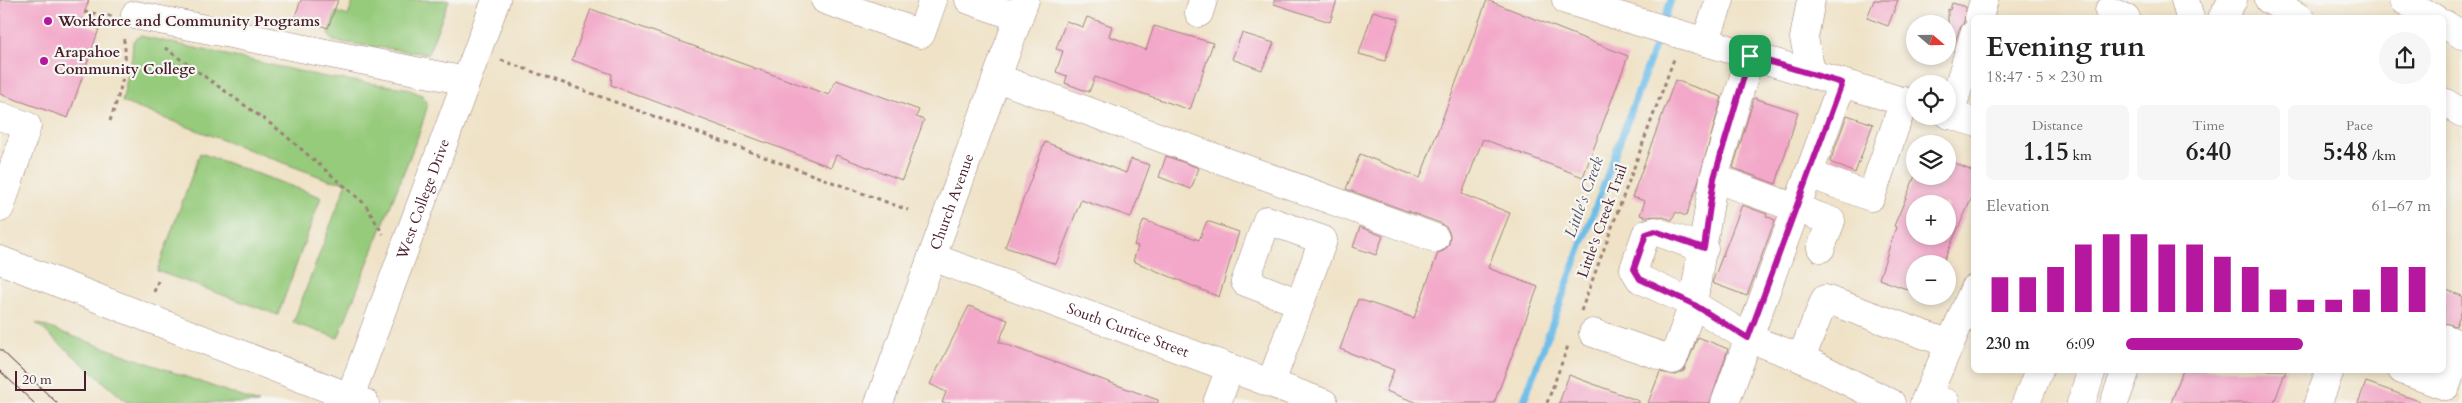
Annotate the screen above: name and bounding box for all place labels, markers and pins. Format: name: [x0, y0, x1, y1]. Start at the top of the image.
place label: Workforce and Community Programs: [57, 11, 320, 31]
marker: Workforce and Community Programs: [42, 15, 54, 27]
pin: [1729, 35, 1771, 77]
place label: Arapahoe Community College: [54, 42, 196, 79]
marker: Arapahoe Community College: [38, 55, 50, 67]

